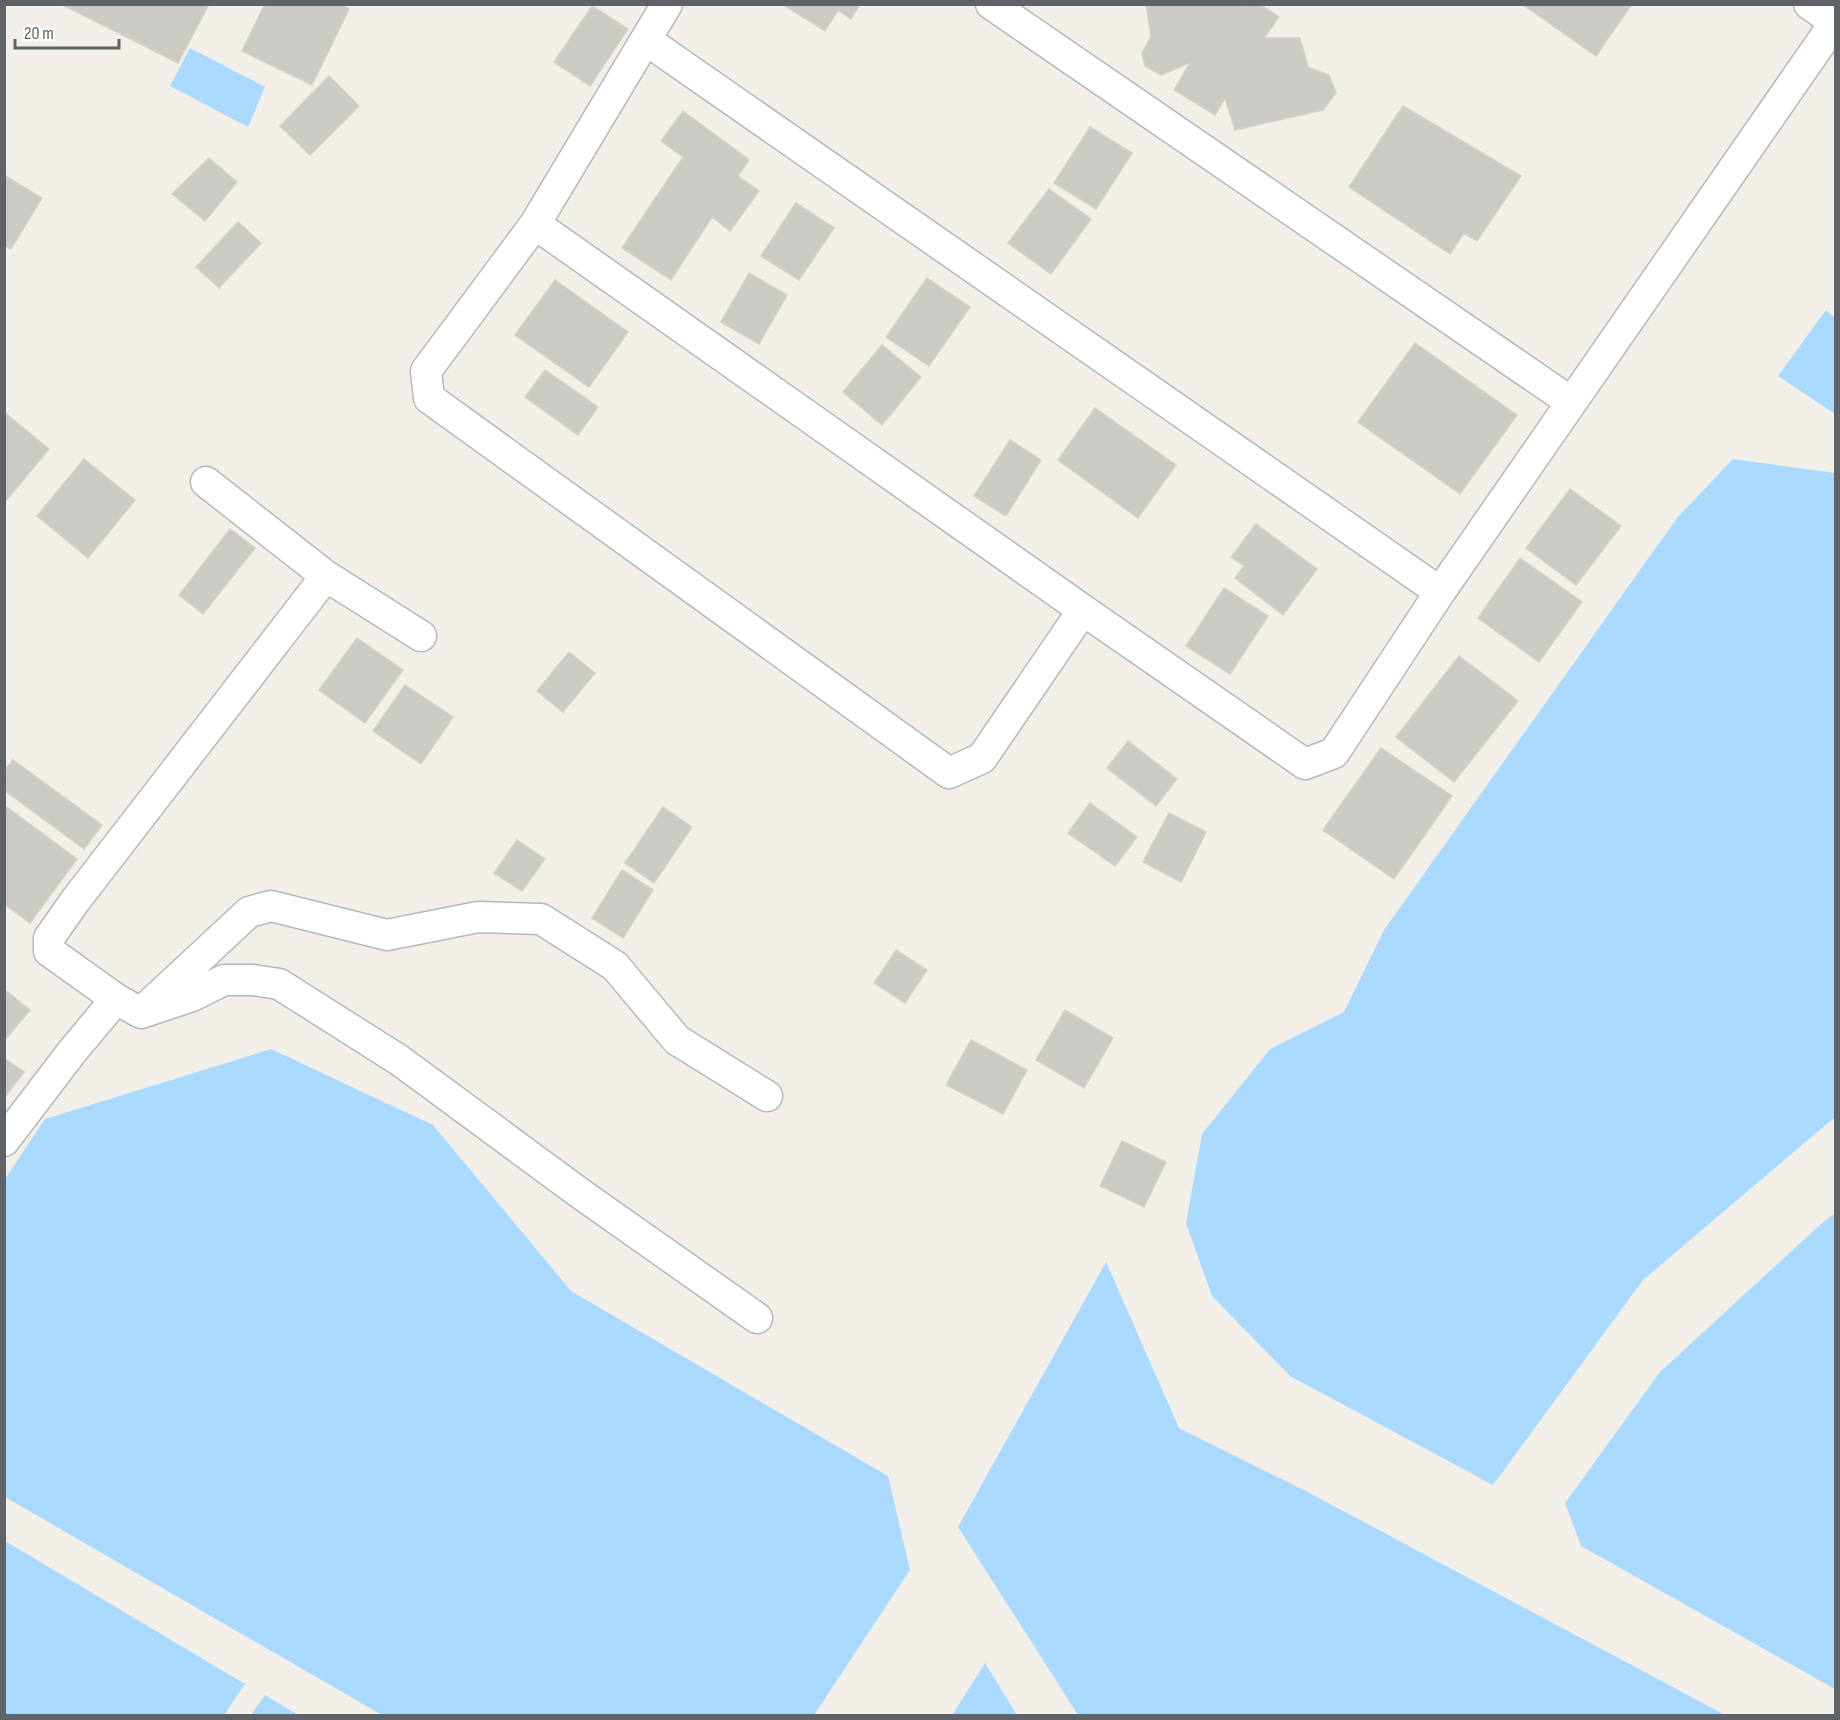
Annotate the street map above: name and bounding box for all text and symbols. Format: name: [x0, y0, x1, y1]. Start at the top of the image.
scale bar: [15, 12, 118, 50]
text: 20 m: [24, 23, 54, 44]

